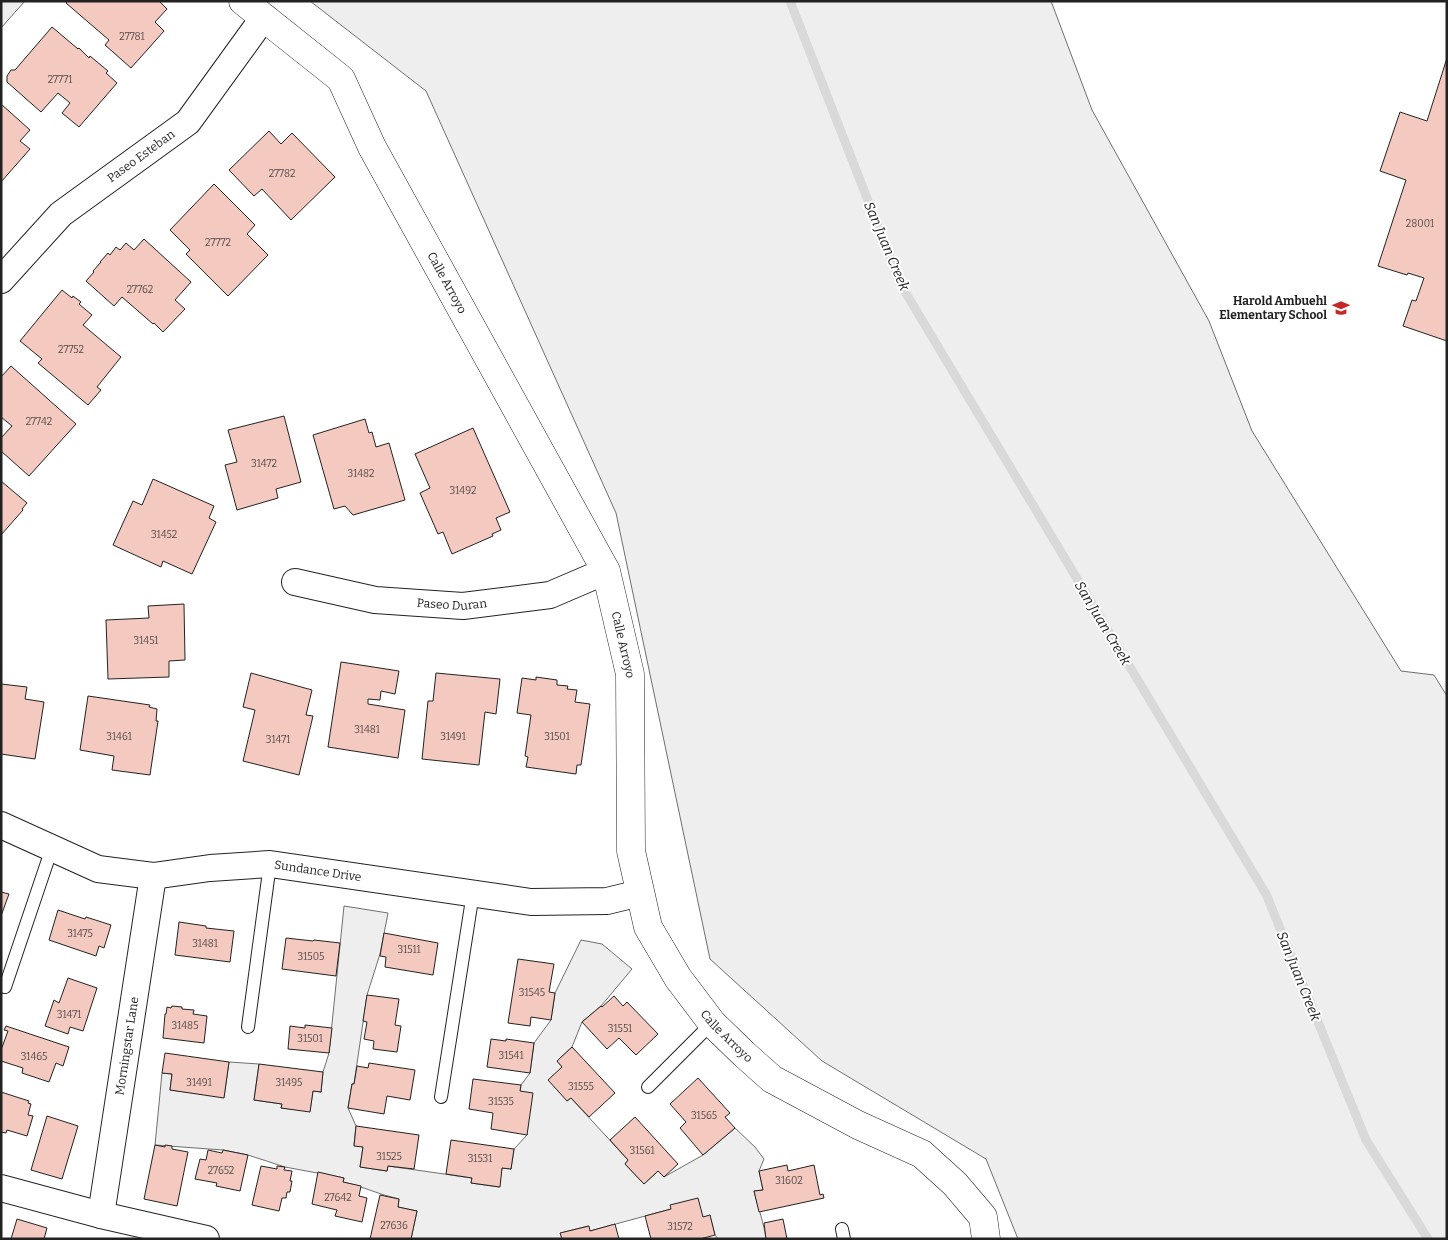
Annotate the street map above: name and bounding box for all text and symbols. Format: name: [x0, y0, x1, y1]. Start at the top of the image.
house number: 27781: [119, 31, 145, 43]
house number: 27771: [48, 74, 72, 86]
street label: Paseo Esteban: [105, 127, 178, 185]
house number: 27782: [269, 168, 295, 180]
water label: San Juan Creek: [860, 199, 913, 294]
house number: 28001: [1406, 218, 1434, 230]
house number: 27772: [205, 237, 231, 249]
street label: Calle Arroyo: [424, 250, 470, 316]
house number: 27762: [127, 284, 153, 296]
place label: Harold Ambuehl Elementary School: [1219, 294, 1327, 322]
school or university icon: Harold Ambuehl Elementary School: [1331, 298, 1351, 318]
house number: 27752: [58, 344, 84, 356]
house number: 27742: [26, 416, 52, 428]
house number: 31472: [251, 458, 277, 470]
house number: 31482: [347, 468, 375, 480]
house number: 31492: [450, 485, 476, 497]
house number: 31452: [151, 529, 177, 541]
water label: San Juan Creek: [1071, 578, 1135, 669]
street label: Paseo Duran: [416, 596, 488, 613]
street label: Calle Arroyo: [609, 610, 637, 678]
house number: 31451: [134, 635, 158, 647]
house number: 31481: [354, 724, 380, 736]
house number: 31461: [106, 731, 132, 743]
house number: 31491: [440, 731, 466, 743]
house number: 31501: [544, 731, 570, 743]
house number: 31471: [266, 734, 290, 746]
street label: Sundance Drive: [273, 858, 362, 884]
house number: 31475: [67, 928, 93, 940]
water label: San Juan Creek: [1273, 929, 1324, 1024]
house number: 31481: [192, 938, 218, 950]
house number: 31511: [397, 944, 421, 956]
house number: 31505: [298, 951, 324, 963]
house number: 31545: [519, 987, 545, 999]
street label: Morningstar Lane: [112, 996, 141, 1096]
street label: Calle Arroyo: [698, 1007, 755, 1065]
house number: 31471: [57, 1009, 81, 1021]
house number: 31485: [172, 1020, 198, 1032]
house number: 31551: [608, 1023, 632, 1035]
house number: 31501: [297, 1033, 323, 1045]
house number: 31541: [499, 1050, 524, 1062]
house number: 31465: [21, 1051, 47, 1063]
house number: 31491: [186, 1077, 212, 1089]
house number: 31495: [276, 1077, 302, 1089]
house number: 31555: [568, 1081, 594, 1093]
house number: 31535: [488, 1096, 514, 1108]
house number: 31565: [691, 1110, 717, 1122]
house number: 31561: [630, 1145, 654, 1157]
house number: 31525: [376, 1151, 402, 1163]
house number: 31531: [468, 1153, 492, 1165]
house number: 27652: [208, 1165, 234, 1177]
house number: 31602: [775, 1175, 803, 1187]
house number: 27642: [324, 1192, 352, 1204]
house number: 27636: [380, 1220, 408, 1232]
house number: 31572: [667, 1221, 693, 1233]

